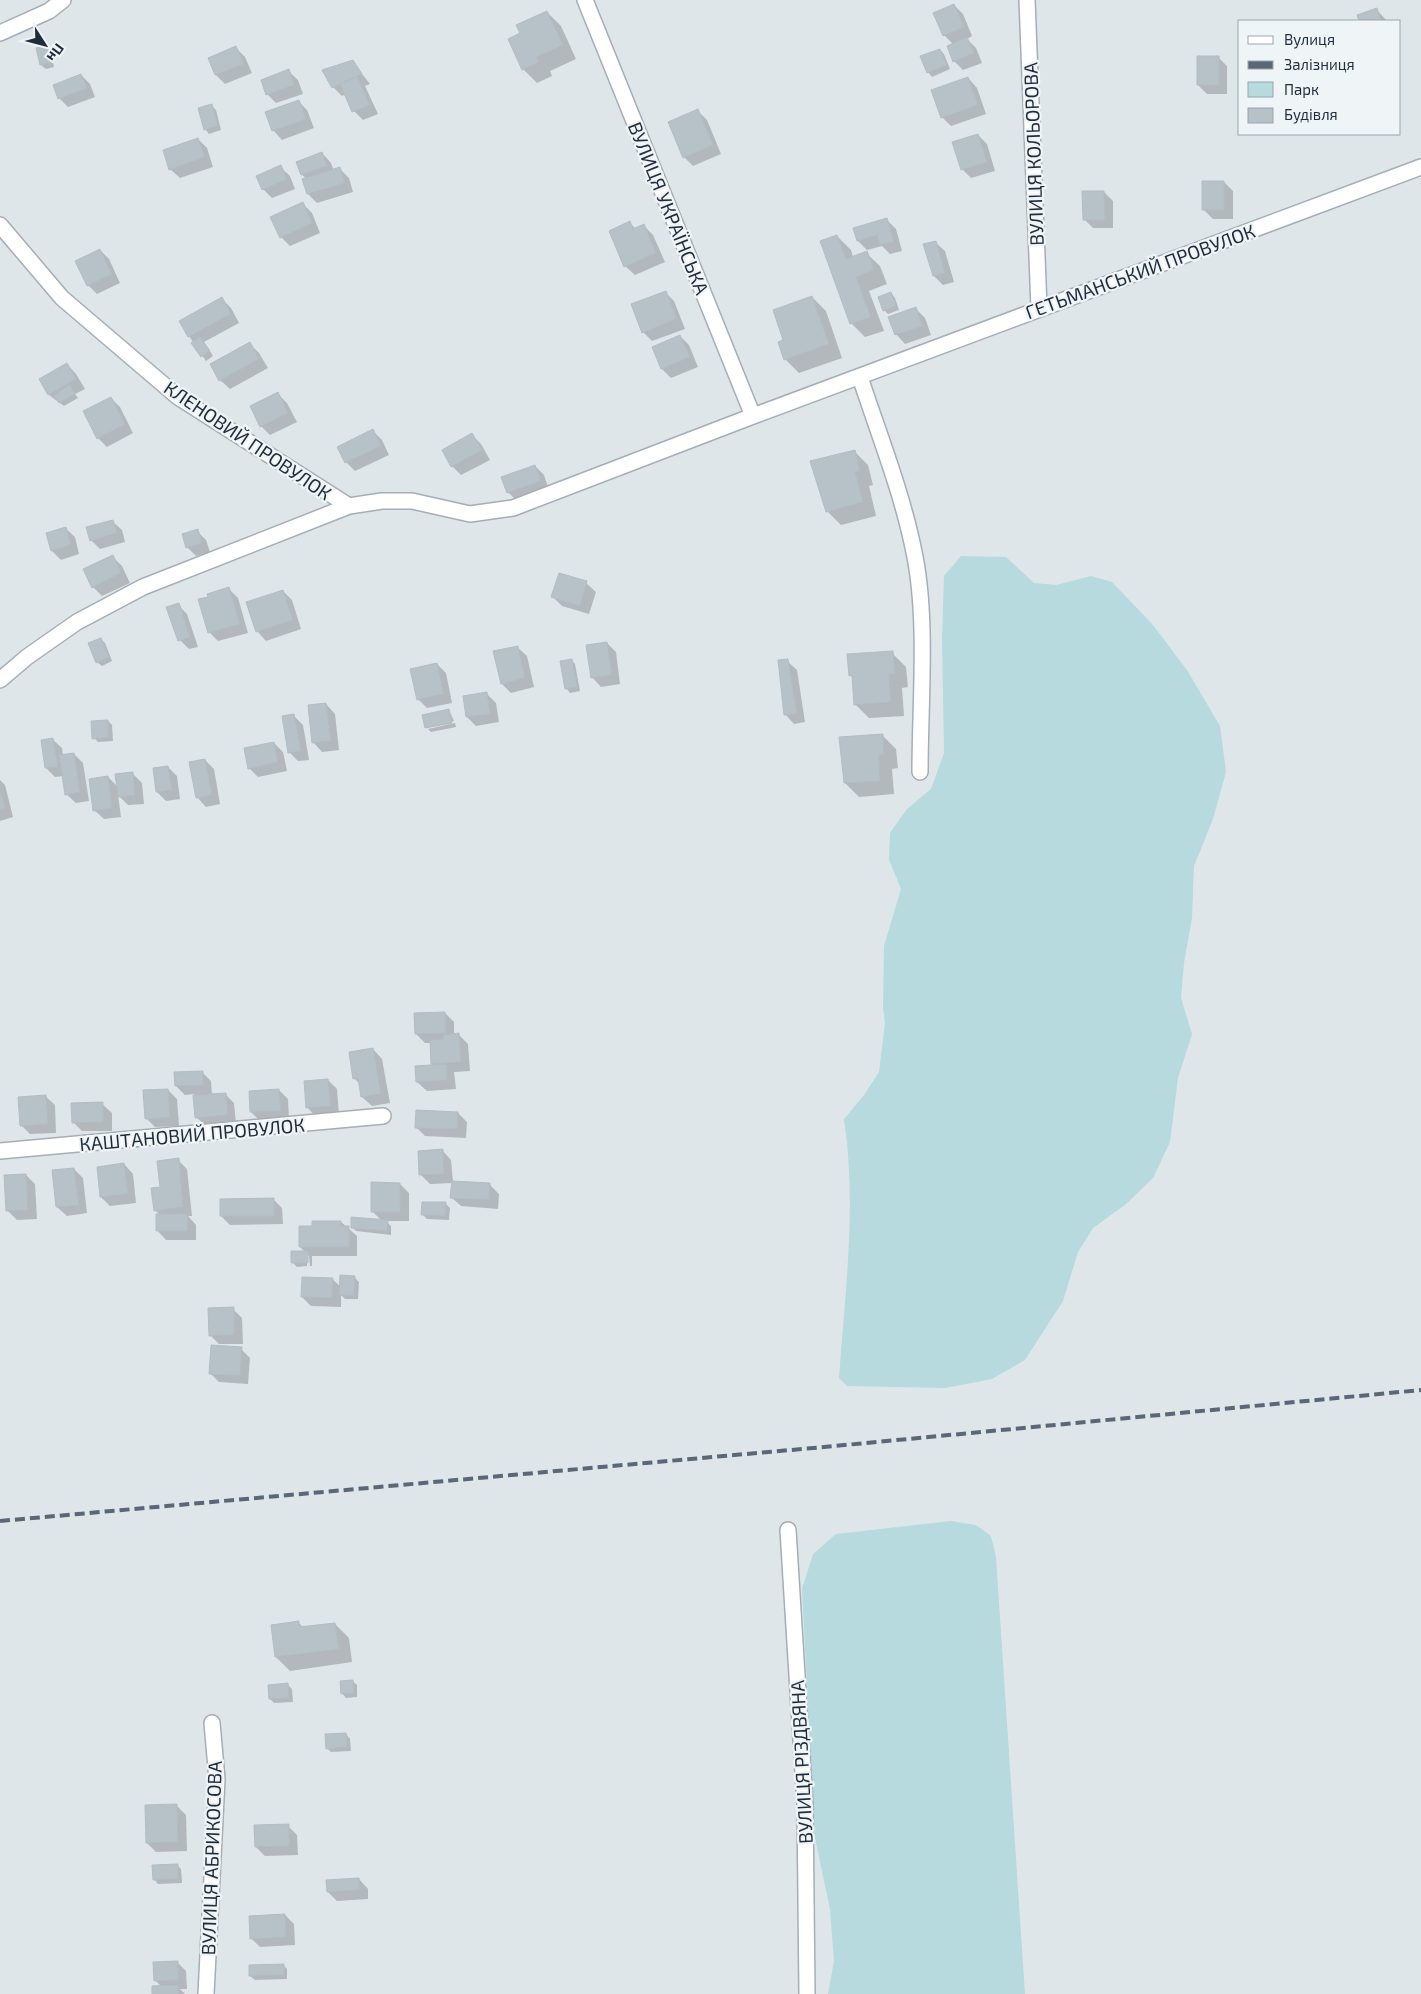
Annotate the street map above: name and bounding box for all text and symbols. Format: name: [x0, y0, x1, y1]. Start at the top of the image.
north arrow: [20, 20, 70, 70]
legend: [1238, 20, 1401, 135]
text: Вулиця: [1284, 30, 1335, 49]
text: Пн: [44, 41, 68, 65]
text: Залізниця: [1284, 55, 1355, 73]
street label: ВУЛИЦЯ КОЛЬОРОВА: [1018, 62, 1048, 246]
text: Парк: [1284, 80, 1319, 98]
text: Будівля: [1284, 105, 1338, 124]
street label: ВУЛИЦЯ УКРАЇНСЬКА: [624, 118, 714, 298]
street label: ГЕТЬМАНСЬКИЙ ПРОВУЛОК: [1022, 219, 1258, 323]
street label: КЛЕНОВИЙ ПРОВУЛОК: [160, 375, 336, 505]
street label: КАШТАНОВИЙ ПРОВУЛОК: [78, 1113, 306, 1155]
street label: ВУЛИЦЯ РІЗДВЯНА: [785, 1679, 817, 1844]
street label: ВУЛИЦЯ АБРИКОСОВА: [196, 1760, 226, 1956]

